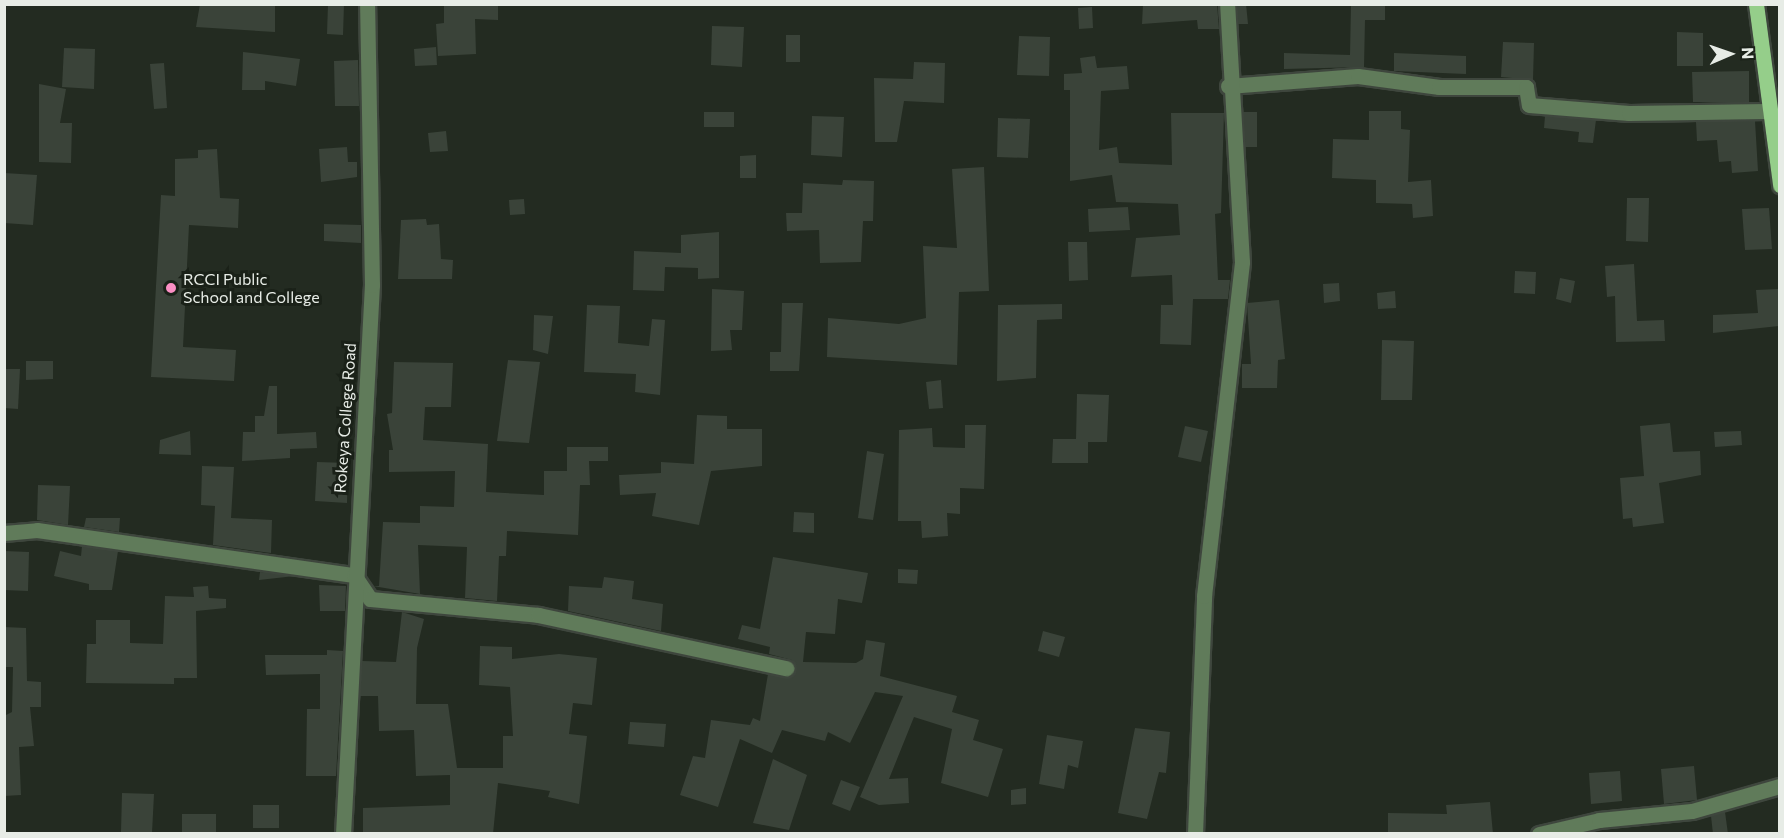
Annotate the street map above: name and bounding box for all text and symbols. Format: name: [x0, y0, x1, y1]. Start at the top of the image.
north arrow: [1700, 24, 1760, 84]
text: N: [1739, 47, 1758, 60]
place label: RCCI Public School and College: [183, 269, 320, 307]
marker: RCCI Public School and College: [164, 281, 178, 295]
street label: Rokeya College Road: [330, 342, 360, 494]

